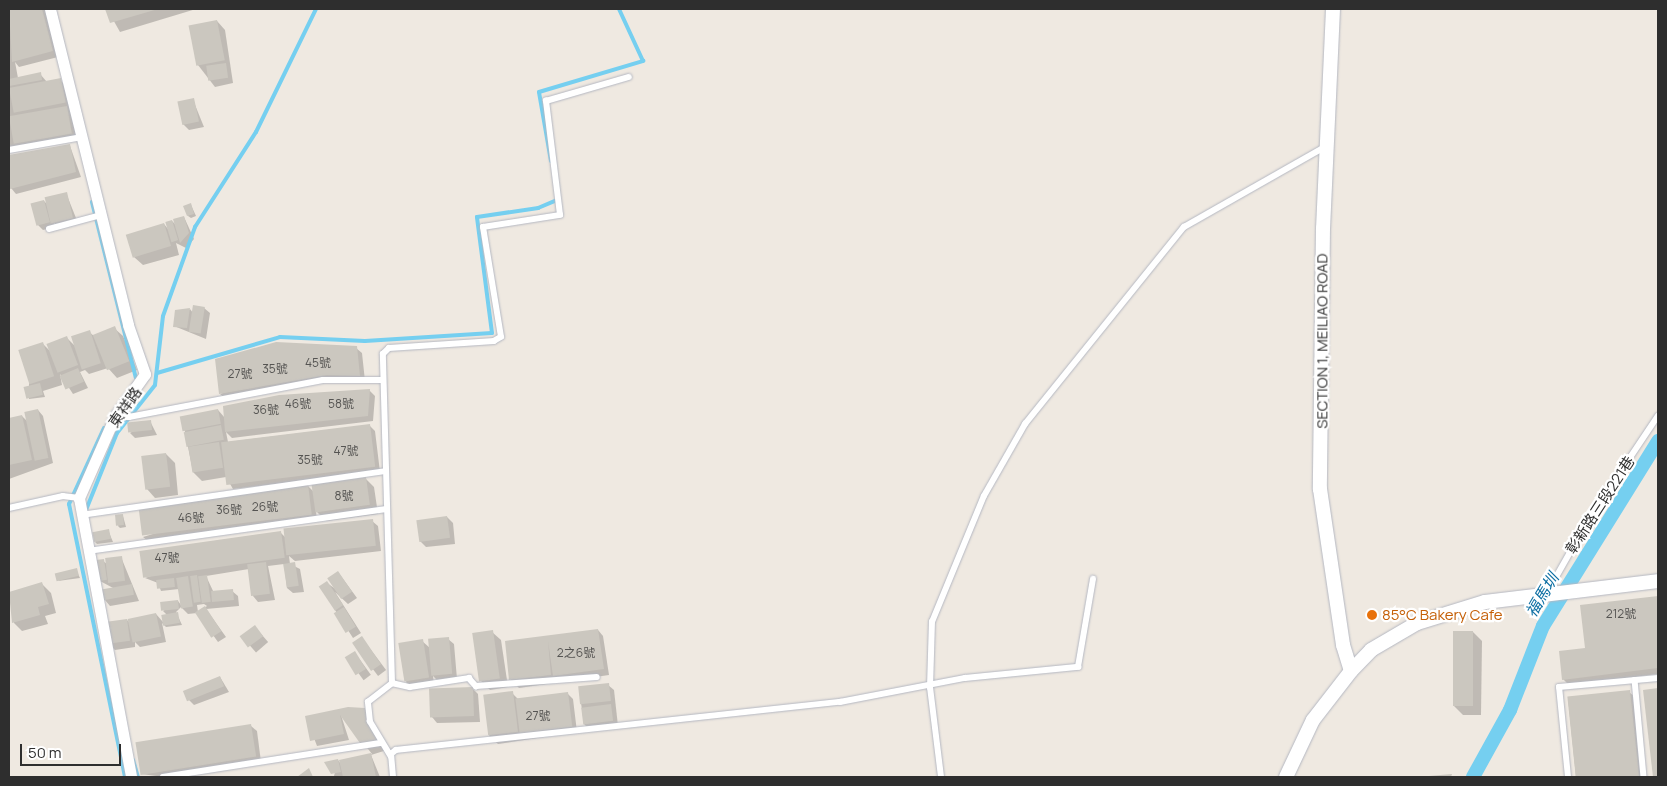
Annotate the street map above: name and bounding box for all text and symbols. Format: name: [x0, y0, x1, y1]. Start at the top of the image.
street label: SECTION 1, MEILIAO ROAD: [1313, 253, 1331, 429]
house number: 45號: [305, 356, 331, 370]
house number: 35號: [262, 362, 288, 376]
house number: 27號: [228, 367, 252, 381]
street label: 東祥路: [105, 383, 145, 431]
house number: 46號: [285, 397, 311, 411]
house number: 58號: [328, 397, 354, 411]
house number: 36號: [253, 403, 279, 417]
house number: 47號: [333, 444, 359, 458]
house number: 35號: [297, 453, 323, 467]
street label: 彰新路三段221巷: [1562, 453, 1638, 557]
house number: 8號: [335, 489, 353, 503]
house number: 26號: [252, 500, 278, 514]
house number: 36號: [216, 503, 242, 517]
house number: 46號: [178, 511, 204, 525]
house number: 47號: [154, 551, 180, 565]
water label: 福馬圳: [1521, 569, 1563, 621]
place label: 85°C Bakery Cafe: [1382, 606, 1503, 624]
house number: 212號: [1606, 607, 1636, 621]
marker: 85°C Bakery Cafe: [1366, 609, 1378, 621]
house number: 2之6號: [557, 646, 595, 660]
house number: 27號: [526, 709, 550, 723]
scale bar: [22, 734, 124, 766]
text: 50 m: [28, 742, 62, 763]

